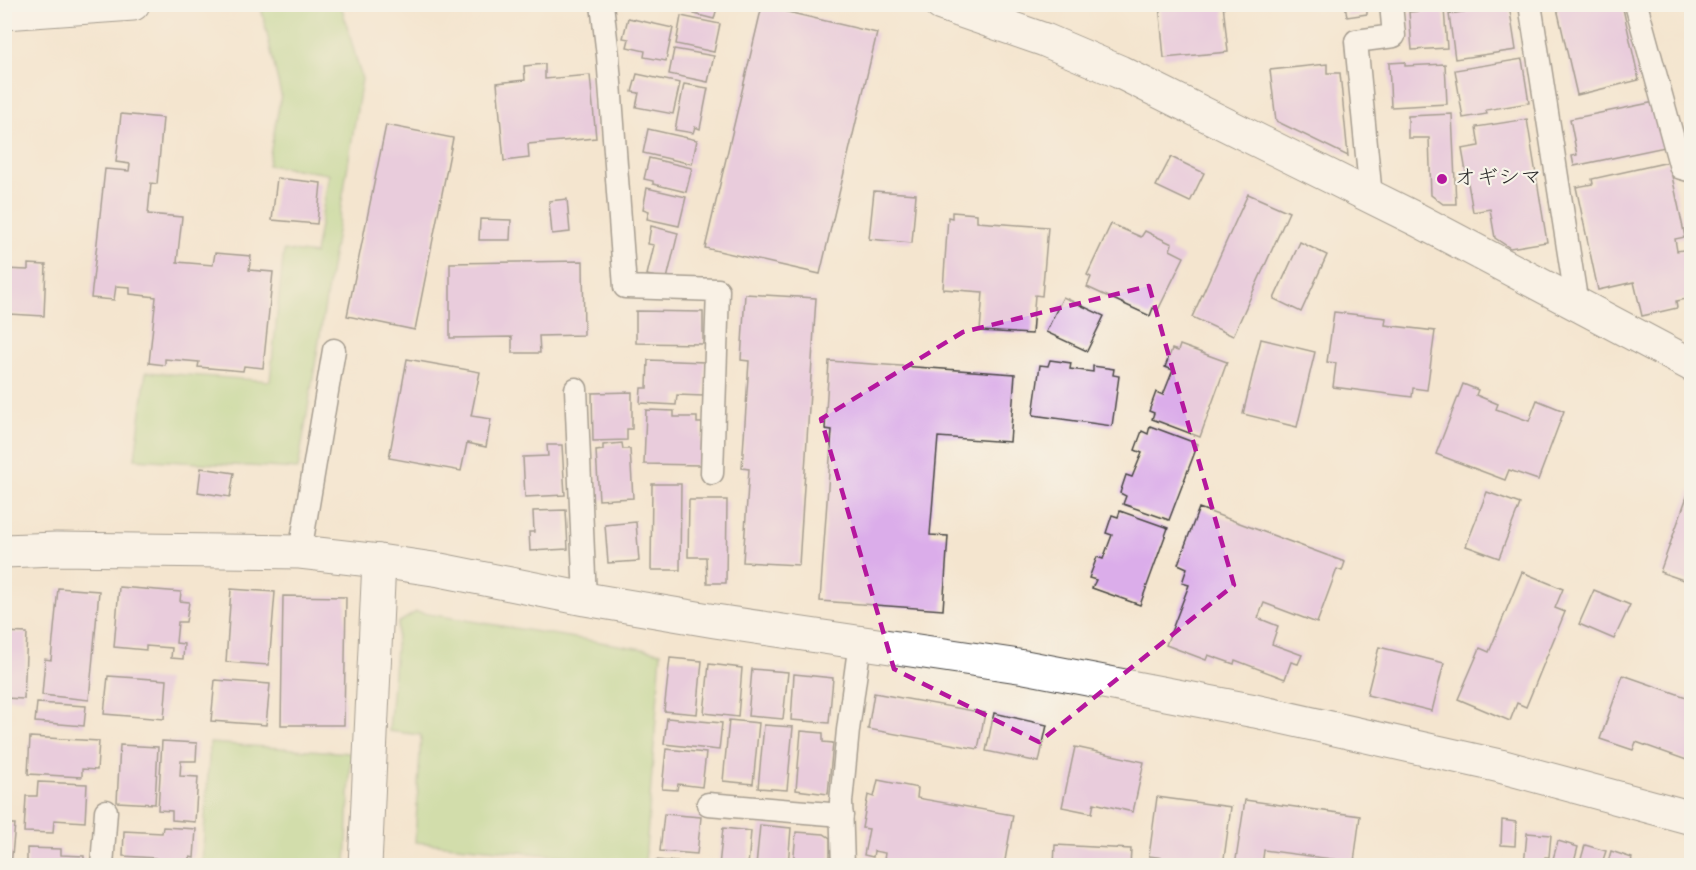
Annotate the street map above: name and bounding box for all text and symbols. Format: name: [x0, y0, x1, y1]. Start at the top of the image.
place label: オギシマ: [1454, 164, 1542, 195]
marker: オギシマ: [1435, 172, 1449, 186]

